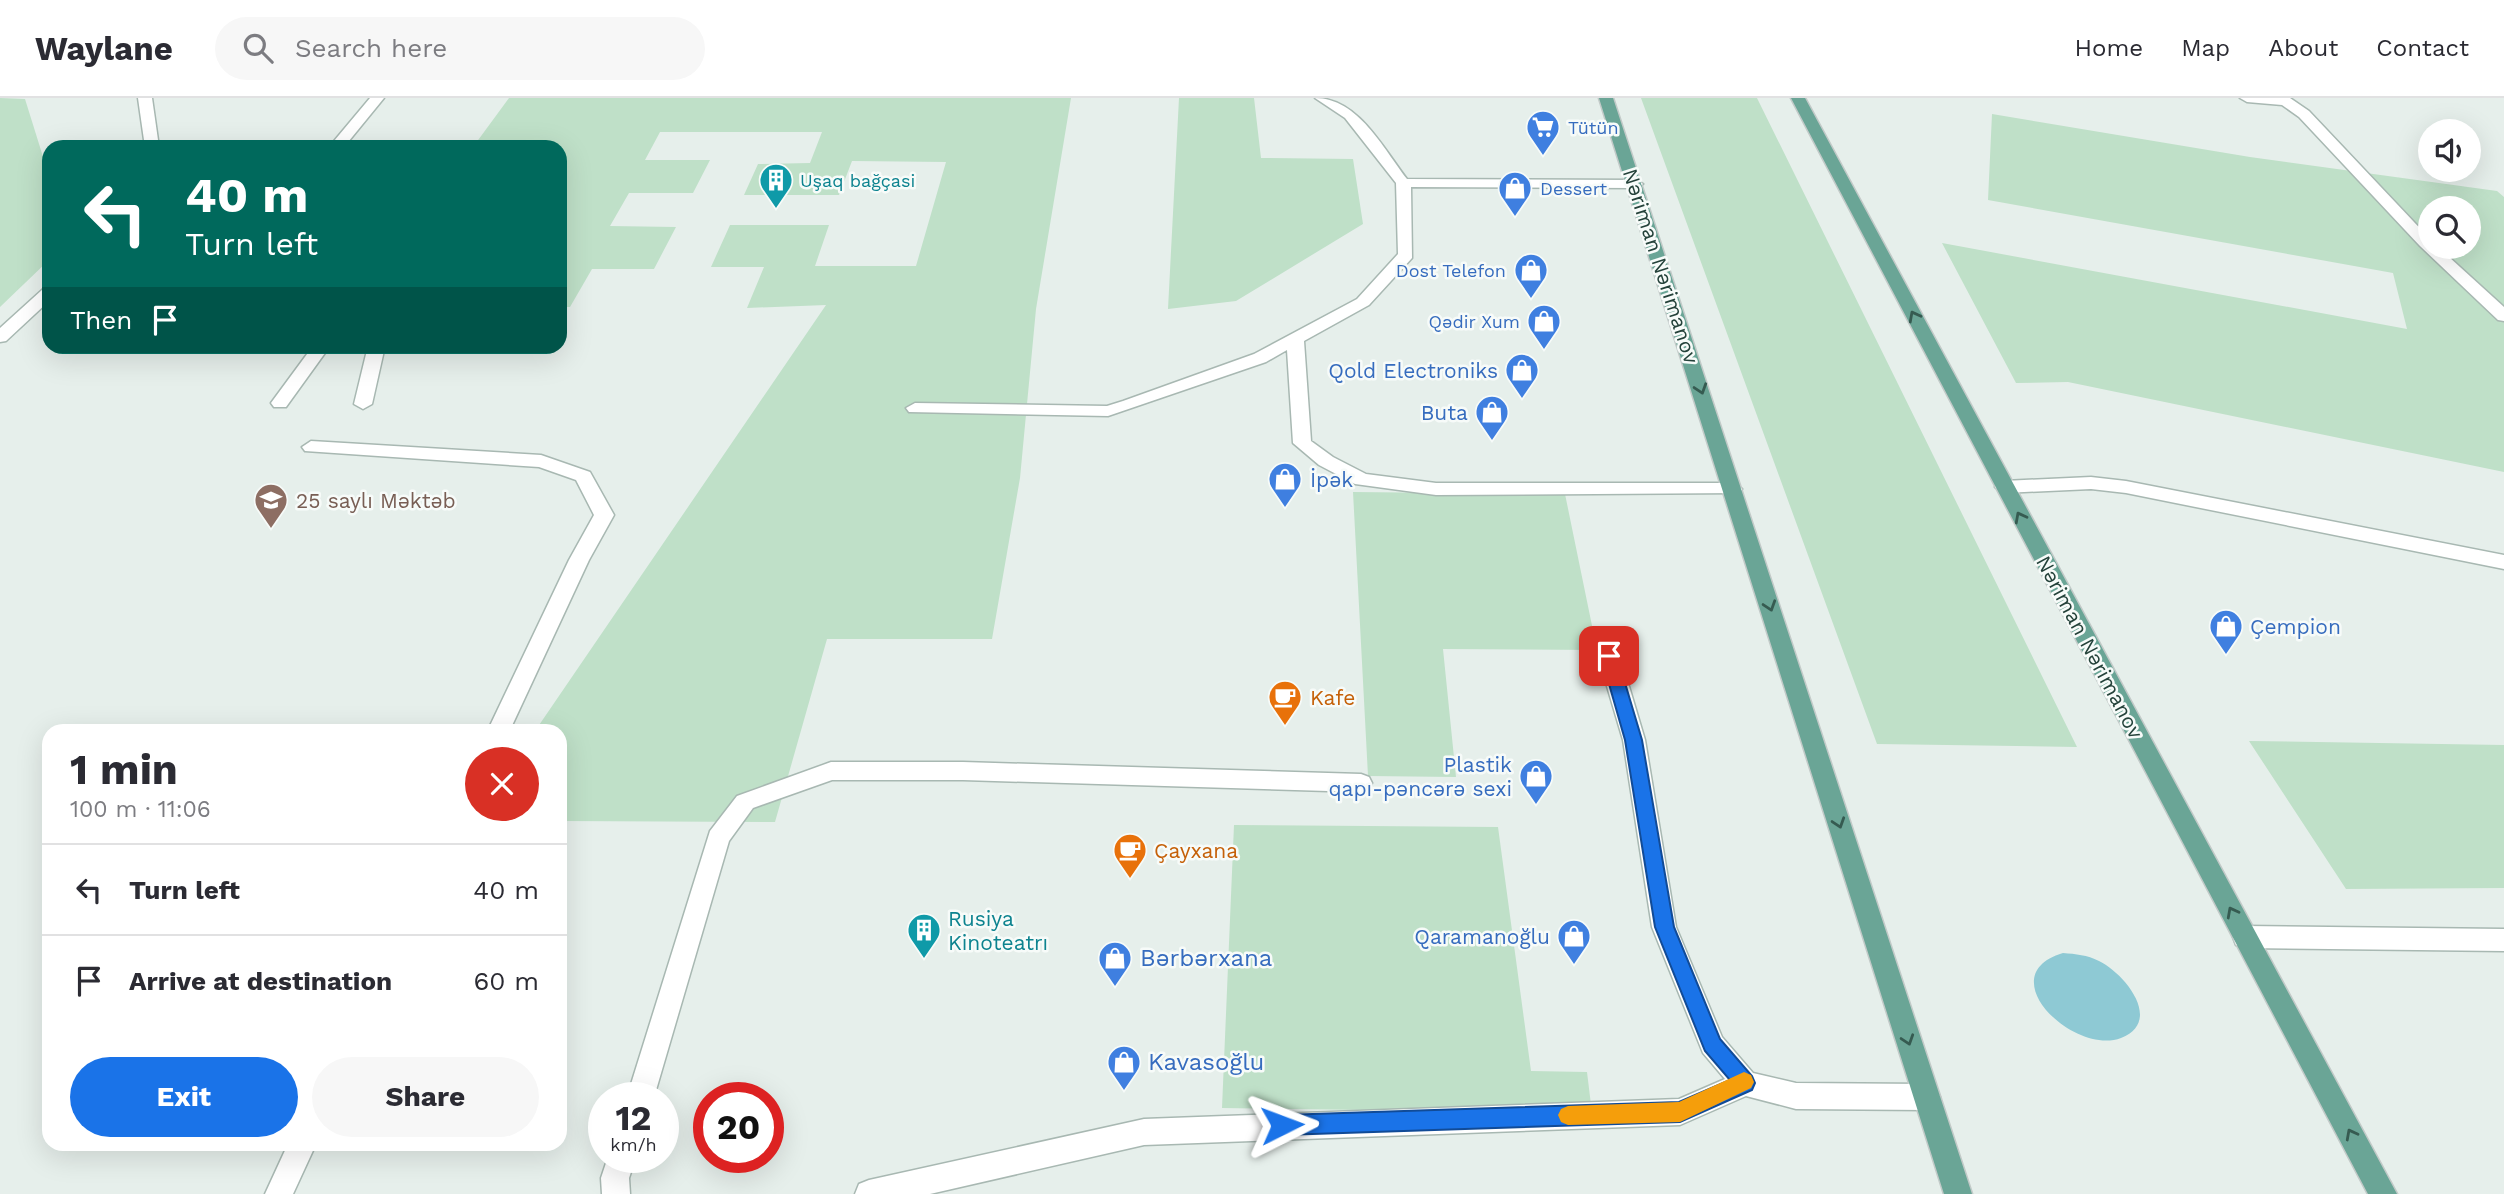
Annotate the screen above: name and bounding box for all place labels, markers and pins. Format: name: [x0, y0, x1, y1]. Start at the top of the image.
supermarket icon: Tütün: [1524, 108, 1562, 157]
place label: Tütün: [1568, 117, 1619, 138]
building icon: Uşaq bağçasi: [757, 161, 795, 210]
shop icon: Dessert: [1496, 169, 1534, 218]
place label: Uşaq bağçasi: [800, 170, 915, 191]
place label: Dessert: [1540, 178, 1608, 199]
shop icon: Dost Telefon: [1512, 251, 1550, 300]
place label: Dost Telefon: [1396, 260, 1506, 281]
shop icon: Qədir Xum: [1525, 302, 1563, 351]
place label: Qədir Xum: [1429, 311, 1520, 332]
shop icon: Qold Electroniks: [1503, 351, 1541, 400]
place label: Qold Electroniks: [1328, 358, 1498, 383]
shop icon: Buta: [1473, 393, 1511, 442]
place label: Buta: [1421, 400, 1468, 425]
shop icon: İpək: [1266, 460, 1304, 509]
place label: İpək: [1310, 467, 1353, 492]
school or university icon: 25 saylı Məktəb: [252, 481, 290, 530]
place label: 25 saylı Məktəb: [296, 488, 456, 513]
shop icon: Çempion: [2207, 607, 2245, 656]
place label: Çempion: [2250, 614, 2341, 639]
pin: [1579, 626, 1639, 686]
cafe icon: Kafe: [1266, 678, 1304, 727]
place label: Kafe: [1310, 685, 1355, 710]
place label: Plastik qapı-pəncərə sexi: [1328, 752, 1512, 801]
shop icon: Plastik qapı-pəncərə sexi: [1517, 757, 1555, 806]
cafe icon: Çayxana: [1111, 831, 1149, 880]
place label: Çayxana: [1154, 838, 1238, 863]
place label: Rusiya Kinoteatrı: [948, 906, 1048, 955]
building icon: Rusiya Kinoteatrı: [905, 911, 943, 960]
shop icon: Qaramanoğlu: [1555, 917, 1593, 966]
place label: Qaramanoğlu: [1414, 924, 1550, 949]
shop icon: Bərbərxana: [1096, 939, 1134, 988]
place label: Bərbərxana: [1140, 944, 1272, 972]
shop icon: Kavasoğlu: [1105, 1043, 1143, 1092]
place label: Kavasoğlu: [1148, 1048, 1264, 1076]

